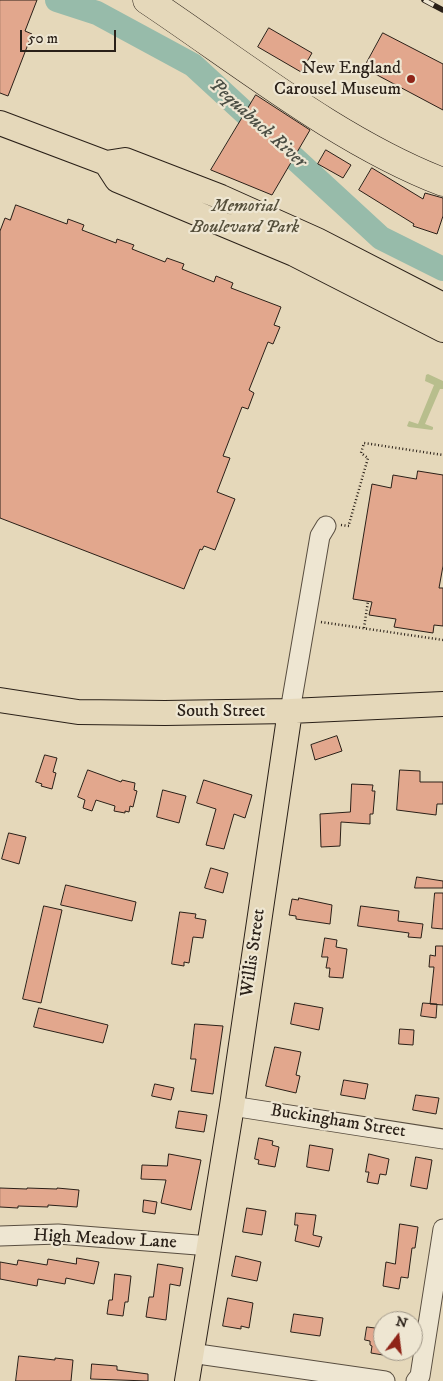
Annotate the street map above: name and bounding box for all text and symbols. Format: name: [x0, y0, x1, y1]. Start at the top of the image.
scale bar: [22, 20, 119, 52]
text: 50 m: [28, 29, 58, 48]
place label: New England Carousel Museum: [274, 58, 401, 100]
marker: New England Carousel Museum: [405, 73, 417, 85]
water label: Pequabuck River: [203, 74, 311, 174]
park label: Memorial Boulevard Park: [191, 196, 299, 238]
street label: South Street: [177, 701, 265, 723]
street label: Willis Street: [237, 907, 271, 999]
street label: Buckingham Street: [269, 1101, 407, 1143]
street label: High Meadow Lane: [33, 1225, 177, 1255]
north arrow: [373, 1311, 423, 1361]
text: N: [394, 1312, 410, 1333]

